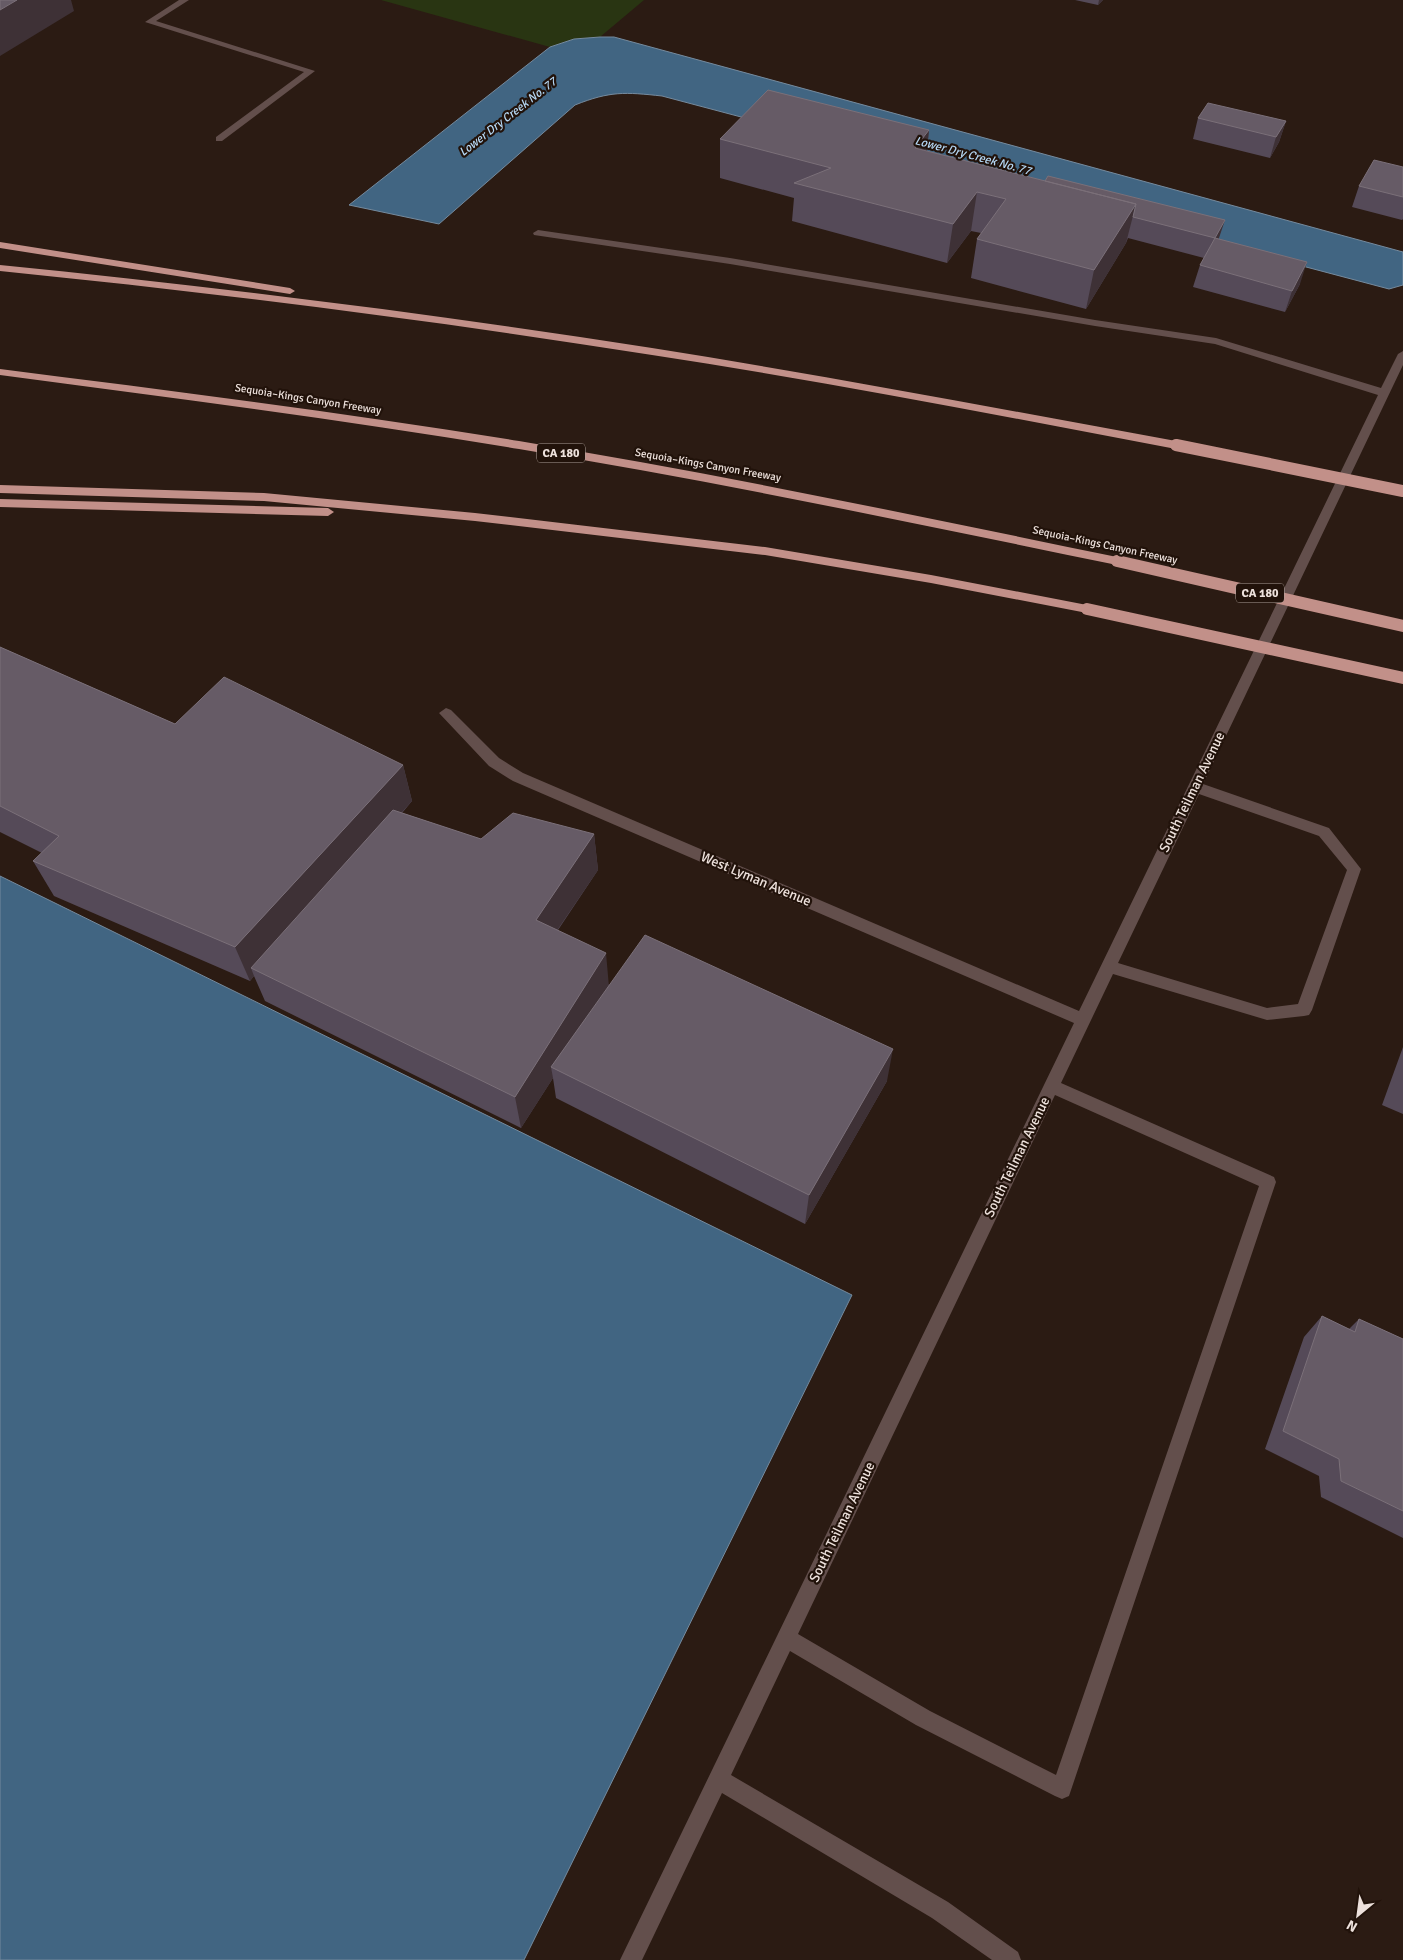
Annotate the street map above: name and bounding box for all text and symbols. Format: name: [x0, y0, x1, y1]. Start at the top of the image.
water label: Lower Dry Creek No. 77: [456, 73, 561, 160]
water label: Lower Dry Creek No. 77: [913, 133, 1034, 179]
street label: Sequoia–Kings Canyon Freeway: [234, 381, 383, 417]
road number: CA 180: [537, 443, 585, 462]
street label: Sequoia–Kings Canyon Freeway: [634, 446, 783, 484]
street label: Sequoia–Kings Canyon Freeway: [1031, 523, 1179, 567]
road number: CA 180: [1236, 584, 1284, 602]
street label: South Teilman Avenue: [1155, 729, 1229, 855]
street label: West Lyman Avenue: [698, 848, 814, 910]
street label: South Teilman Avenue: [980, 1094, 1054, 1220]
street label: South Teilman Avenue: [805, 1459, 879, 1585]
north arrow: [1333, 1890, 1383, 1940]
text: N: [1344, 1916, 1360, 1936]

